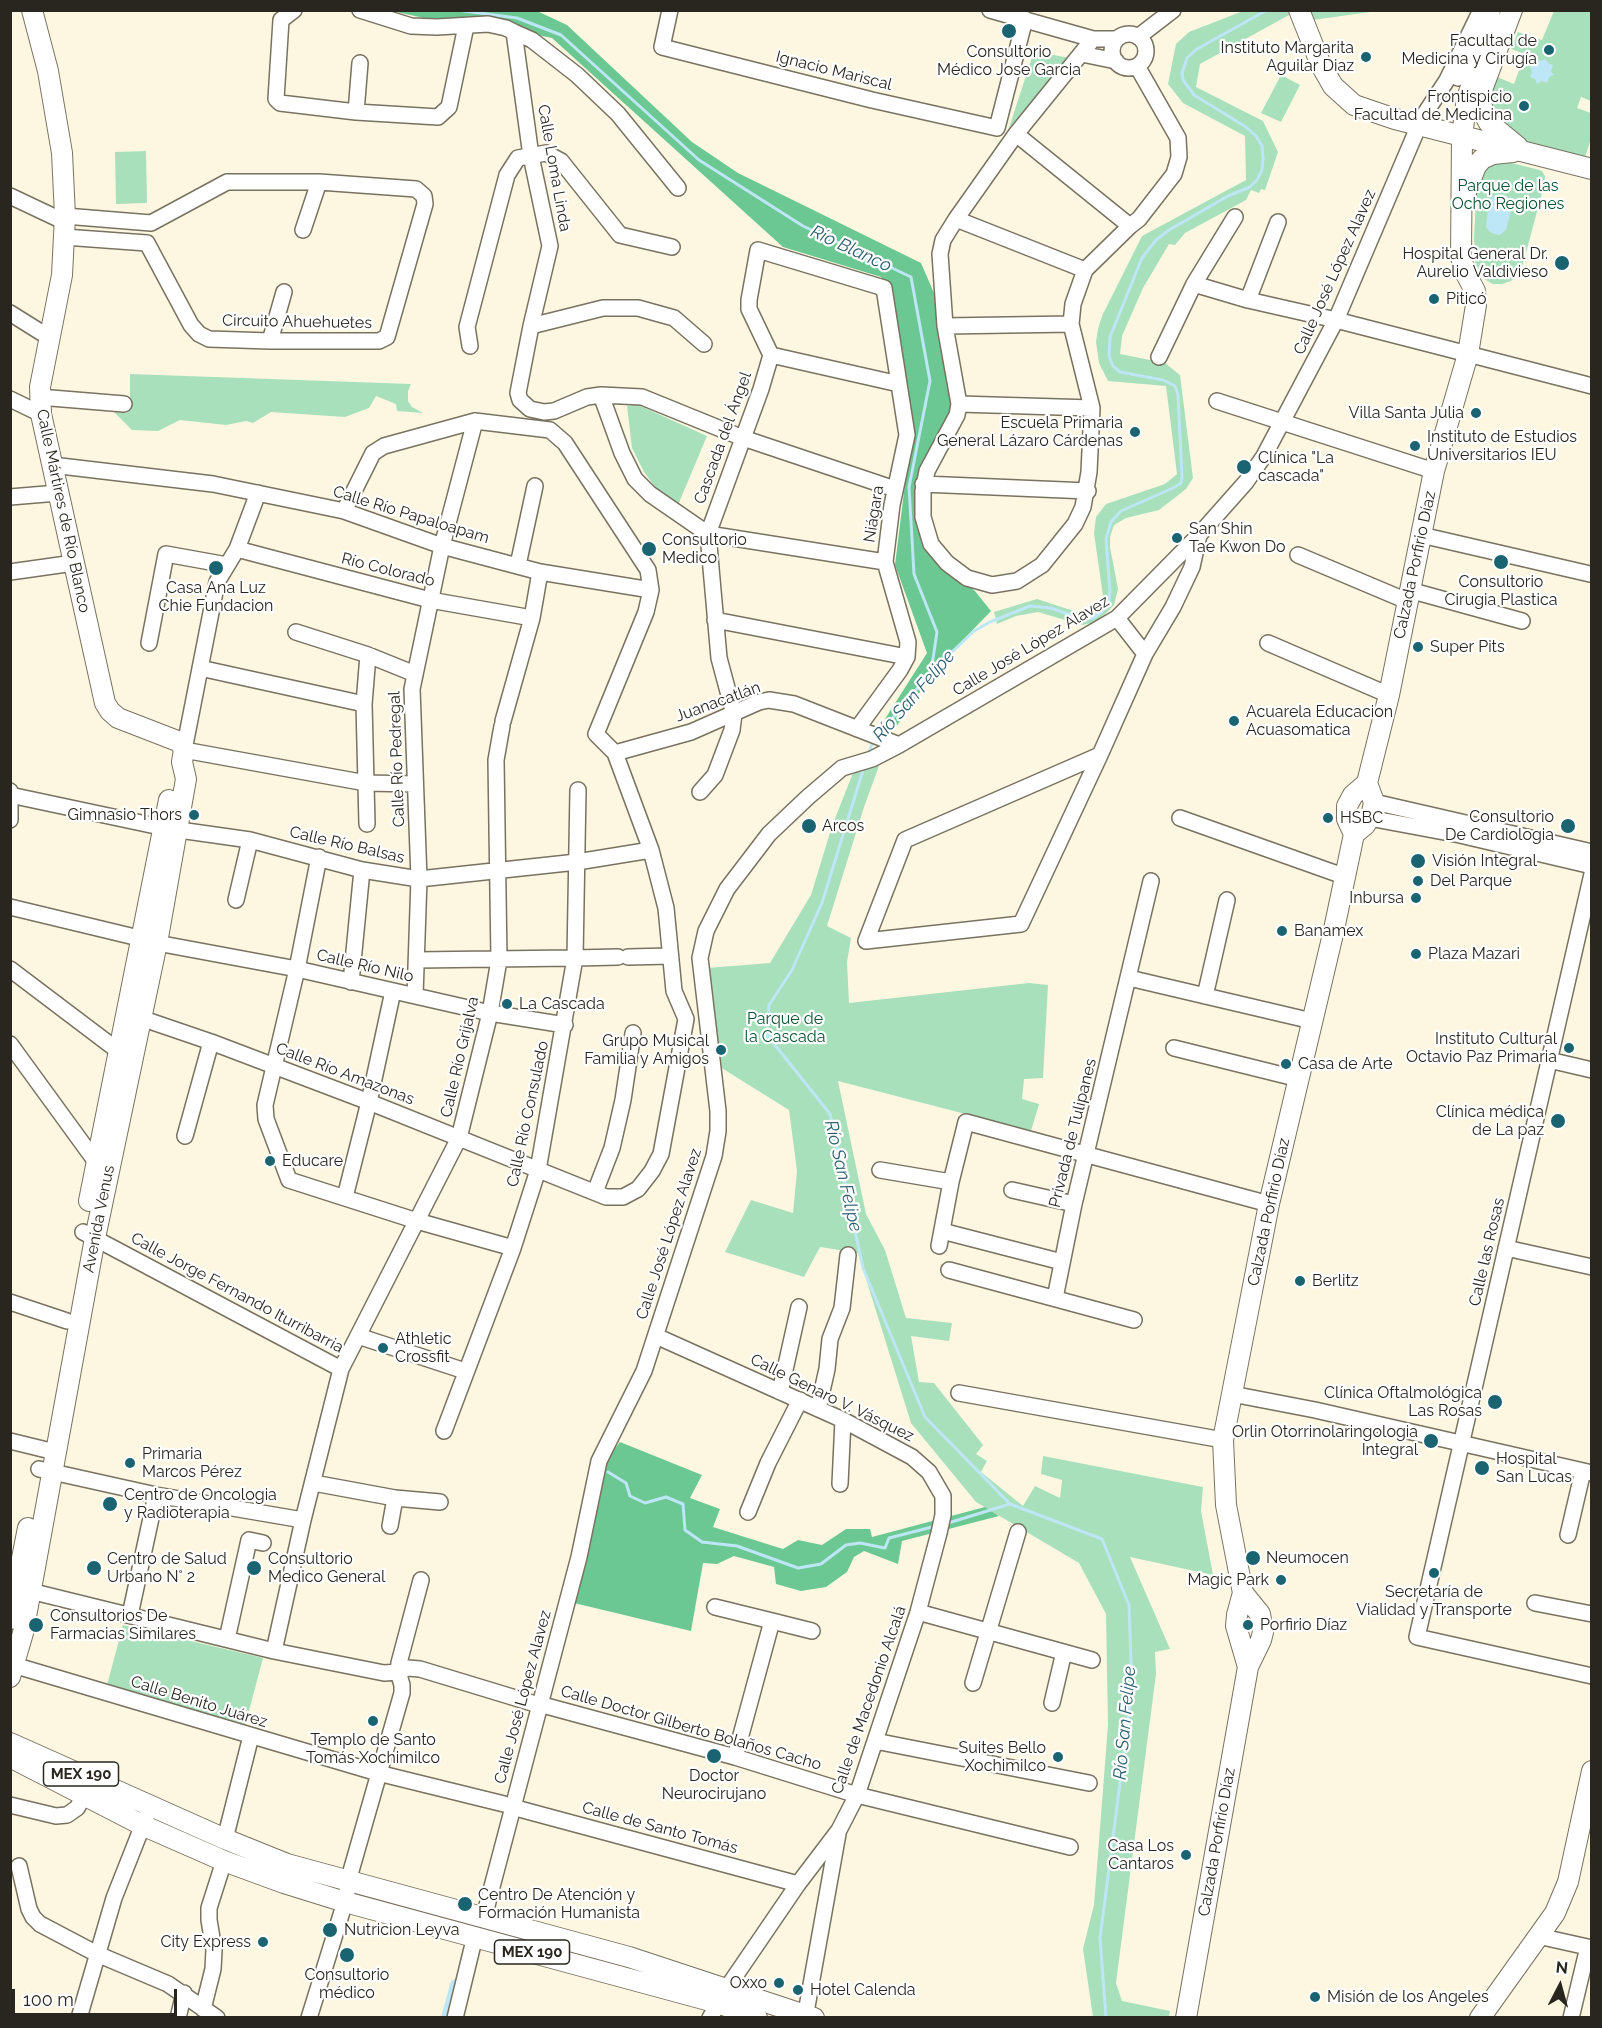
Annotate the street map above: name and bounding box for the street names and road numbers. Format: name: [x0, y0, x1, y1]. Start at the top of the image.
street label: Ignacio Mariscal: [774, 47, 894, 95]
street label: Calle Loma Linda: [533, 103, 575, 233]
street label: Calle José López Alavez: [1290, 186, 1380, 358]
street label: Circuito Ahuehuetes: [222, 311, 372, 333]
street label: Cascada del Ángel: [690, 369, 756, 507]
street label: Calle Mártires de Río Blanco: [32, 407, 94, 615]
street label: Calle Río Papaloapam: [331, 482, 491, 548]
street label: Niágara: [860, 484, 888, 544]
street label: Calzada Porfirio Díaz: [1390, 489, 1440, 641]
street label: Río Colorado: [339, 549, 437, 591]
street label: Calle José López Alavez: [949, 592, 1113, 700]
street label: Juanacatlán: [673, 678, 763, 726]
street label: Calle Río Pedregal: [385, 691, 409, 827]
street label: Calle Río Balsas: [288, 822, 406, 868]
street label: Calle Río Nilo: [315, 946, 415, 986]
street label: Calle Río Grijalva: [437, 995, 483, 1119]
street label: Calle Río Amazonas: [273, 1039, 417, 1109]
street label: Calle Río Consulado: [503, 1039, 553, 1189]
street label: Privada de Tulipanes: [1045, 1056, 1101, 1210]
street label: Calzada Porfirio Díaz: [1244, 1136, 1294, 1288]
street label: Calle José López Alavez: [632, 1146, 706, 1322]
street label: Avenida Venus: [79, 1164, 119, 1274]
street label: Calle las Rosas: [1465, 1196, 1509, 1308]
street label: Calle Jorge Fernando Iturribarria: [127, 1229, 347, 1357]
street label: Calle Genaro V. Vásquez: [747, 1350, 917, 1446]
street label: Calle de Macedonio Alcalá: [828, 1603, 910, 1797]
street label: Calle José López Alavez: [491, 1608, 555, 1786]
street label: Calle Benito Juárez: [128, 1672, 270, 1732]
street label: Calle Doctor Gilberto Bolaños Cacho: [558, 1682, 824, 1774]
road number: MEX 190: [44, 1762, 118, 1786]
street label: Calzada Porfirio Díaz: [1194, 1766, 1240, 1918]
street label: Calle de Santo Tomás: [580, 1798, 740, 1858]
road number: MEX 190: [494, 1940, 570, 1964]

